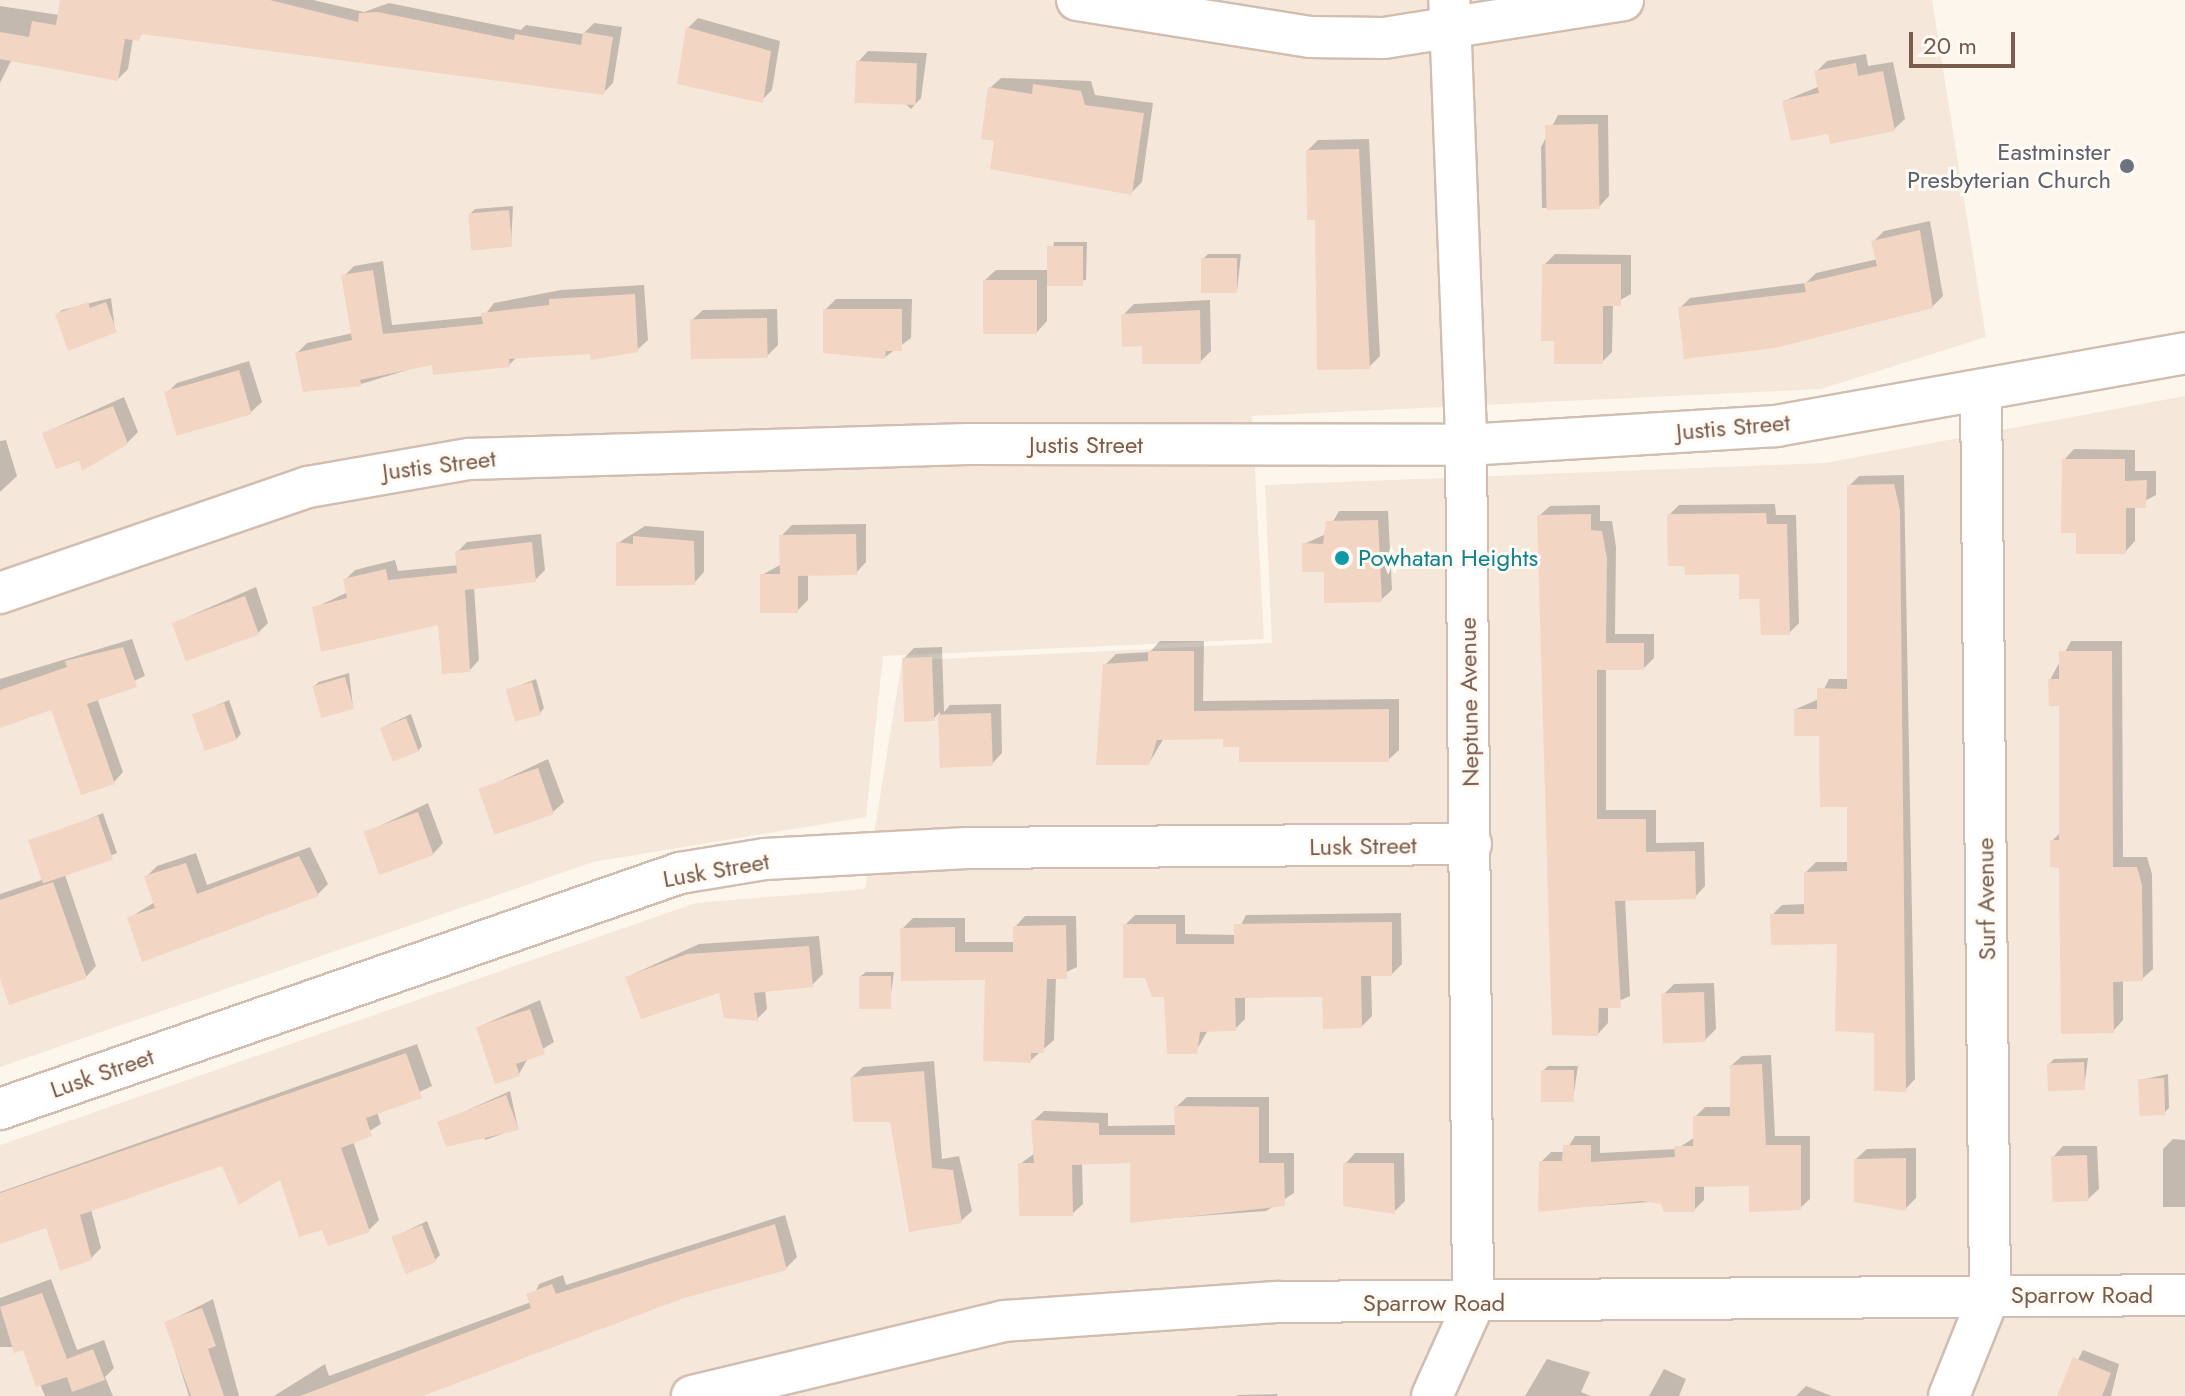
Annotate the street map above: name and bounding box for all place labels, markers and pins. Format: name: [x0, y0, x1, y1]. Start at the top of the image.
place label: Eastminster Presbyterian Church: [1907, 138, 2111, 194]
marker: Eastminster Presbyterian Church: [2118, 157, 2136, 175]
place label: Powhatan Heights: [1358, 544, 1538, 572]
marker: Powhatan Heights: [1333, 549, 1351, 567]

